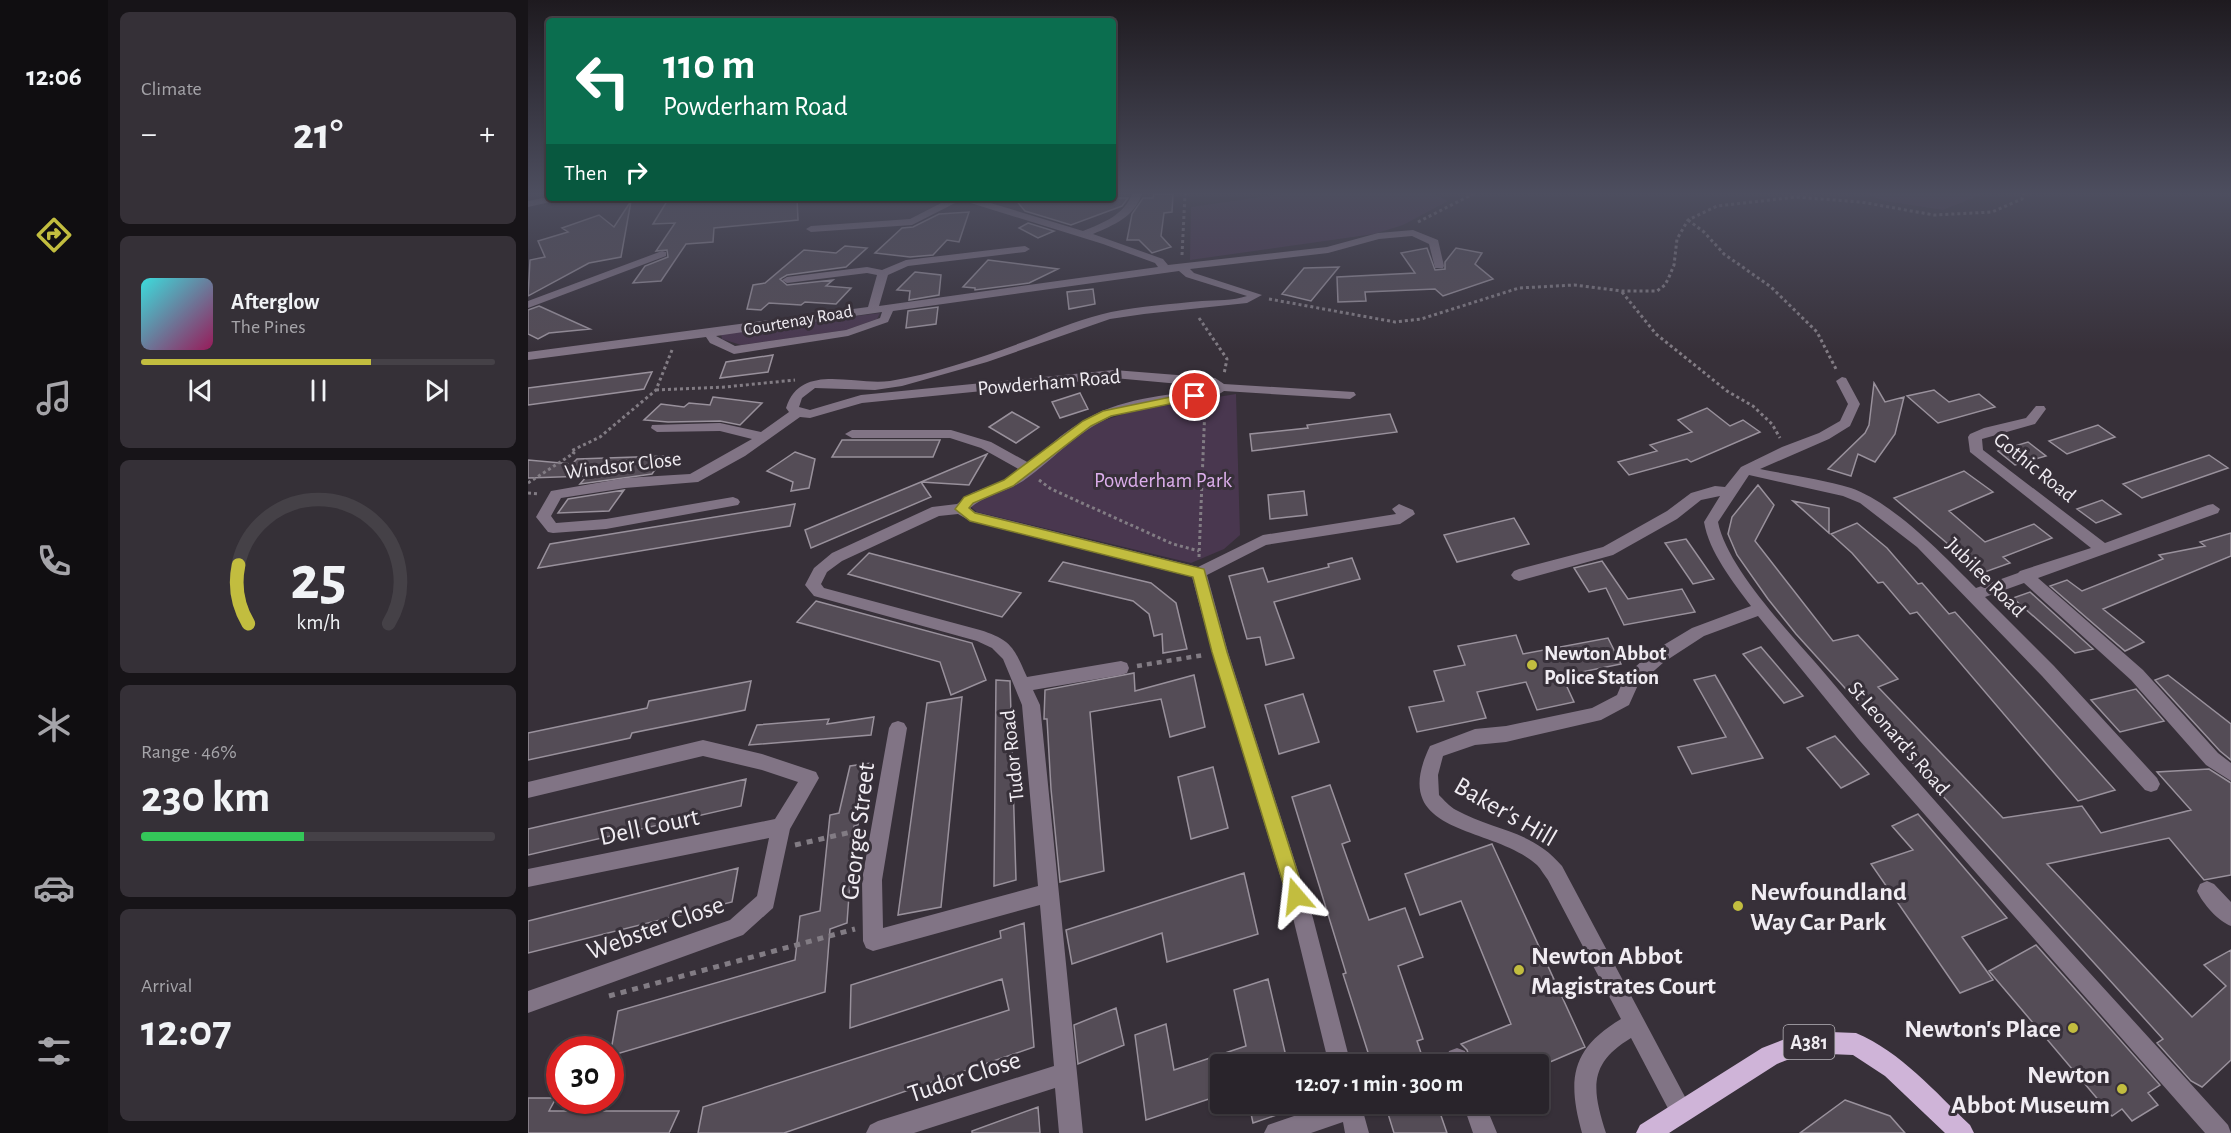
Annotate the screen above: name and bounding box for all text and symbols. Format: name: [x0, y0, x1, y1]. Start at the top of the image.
icon: left: [564, 42, 642, 120]
text: 110 m: [663, 44, 755, 86]
text: 12:06: [26, 63, 82, 90]
text: Climate: [141, 79, 202, 99]
text: Powderham Road: [663, 93, 848, 120]
text: 21°: [293, 112, 343, 157]
text: −: [141, 118, 157, 151]
text: +: [479, 118, 495, 151]
icon: right: [620, 156, 653, 189]
text: Then: [564, 162, 608, 184]
icon: directions: [33, 214, 75, 256]
text: Afterglow: [231, 291, 319, 313]
street label: Courtenay Road: [742, 303, 854, 339]
text: The Pines: [231, 317, 306, 337]
street label: Powderham Road: [977, 366, 1122, 399]
pin: [1169, 370, 1220, 421]
icon: previous: [184, 374, 217, 407]
icon: pause: [302, 374, 335, 407]
icon: next: [420, 374, 453, 407]
icon: music: [33, 377, 75, 419]
icon: arrive: [1178, 379, 1211, 412]
street label: Gothic Road: [1990, 428, 2080, 507]
street label: Windsor Close: [563, 448, 683, 483]
park label: Powderham Park: [1094, 470, 1233, 491]
street label: Jubilee Road: [1942, 534, 2029, 621]
icon: phone: [33, 540, 75, 582]
text: 25: [290, 548, 346, 610]
text: km/h: [296, 612, 340, 633]
place label: Newton Abbot Police Station: [1544, 643, 1666, 688]
marker: Newton Abbot Police Station: [1525, 658, 1539, 672]
street label: St Leonard's Road: [1844, 678, 1953, 799]
icon: climate: [33, 704, 75, 746]
street label: Tudor Road: [997, 709, 1028, 803]
text: Range · 46%: [141, 742, 237, 762]
street label: George Street: [837, 761, 879, 901]
street label: Baker's Hill: [1450, 772, 1561, 851]
text: 230 km: [141, 775, 270, 820]
street label: Dell Court: [597, 804, 701, 850]
position arrow: [1264, 864, 1328, 928]
icon: car: [33, 867, 75, 909]
place label: Newfoundland Way Car Park: [1750, 879, 1907, 935]
street label: Webster Close: [583, 891, 727, 965]
marker: Newfoundland Way Car Park: [1731, 899, 1745, 913]
place label: Newton Abbot Magistrates Court: [1531, 943, 1716, 999]
marker: Newton Abbot Magistrates Court: [1512, 963, 1526, 977]
text: Arrival: [141, 976, 192, 996]
text: 12:07: [141, 1009, 232, 1054]
place label: Newton's Place: [1904, 1016, 2061, 1042]
marker: Newton's Place: [2066, 1021, 2080, 1035]
road number: A381: [1784, 1025, 1834, 1059]
icon: filters: [33, 1030, 75, 1072]
speed limit sign: 30: [546, 1036, 624, 1114]
street label: Tudor Close: [905, 1047, 1024, 1107]
place label: Newton Abbot Museum: [1951, 1062, 2110, 1118]
text: 12:07 · 1 min · 300 m: [1296, 1073, 1463, 1095]
marker: Newton Abbot Museum: [2115, 1082, 2129, 1096]

